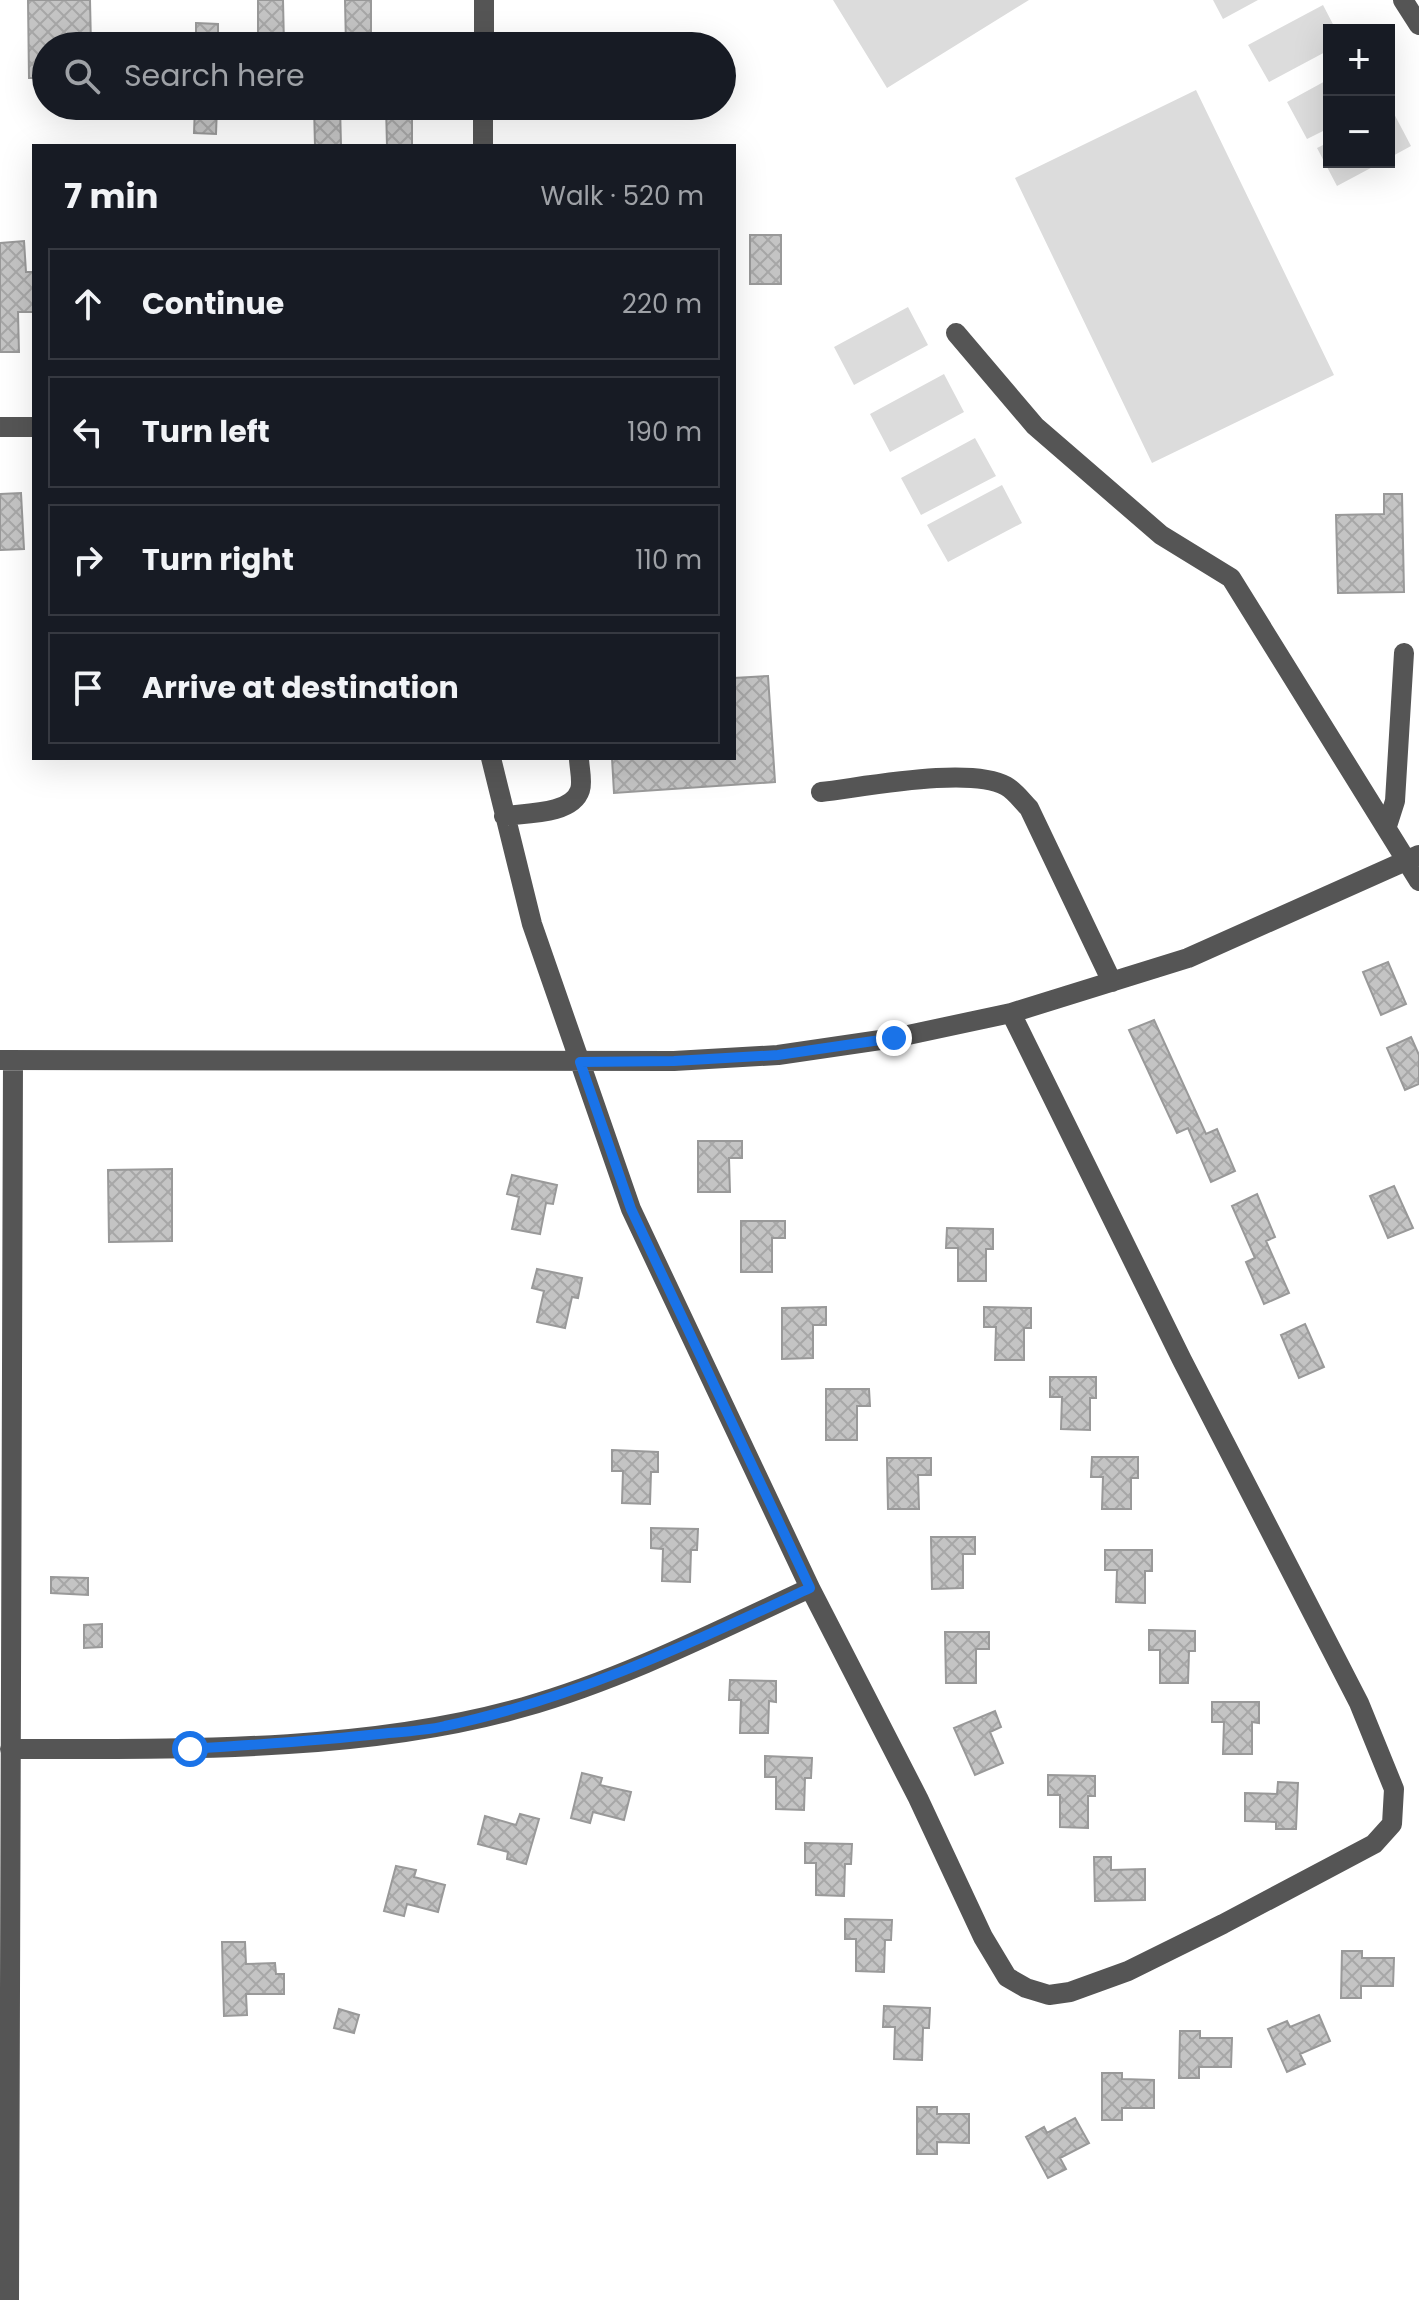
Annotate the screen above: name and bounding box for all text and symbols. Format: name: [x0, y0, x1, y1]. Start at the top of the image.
map controls: [1323, 24, 1395, 168]
button: +: [1323, 24, 1395, 96]
search box: [32, 32, 736, 120]
icon: search: [60, 54, 104, 98]
text: Search here: [124, 54, 305, 97]
button: −: [1323, 96, 1395, 168]
text: 7 min: [64, 172, 158, 220]
text: Walk · 520 m: [541, 178, 704, 214]
icon: ahead: [66, 282, 110, 326]
text: Continue: [142, 282, 284, 325]
text: 220 m: [622, 286, 702, 322]
icon: left: [66, 410, 110, 454]
text: Turn left: [142, 410, 270, 453]
text: 190 m: [627, 414, 702, 450]
icon: right: [66, 538, 110, 582]
text: Turn right: [142, 538, 294, 581]
text: 110 m: [635, 542, 702, 578]
icon: arrive: [66, 666, 110, 710]
text: Arrive at destination: [142, 666, 459, 709]
route end: [876, 1020, 912, 1056]
route start: [172, 1731, 208, 1767]

